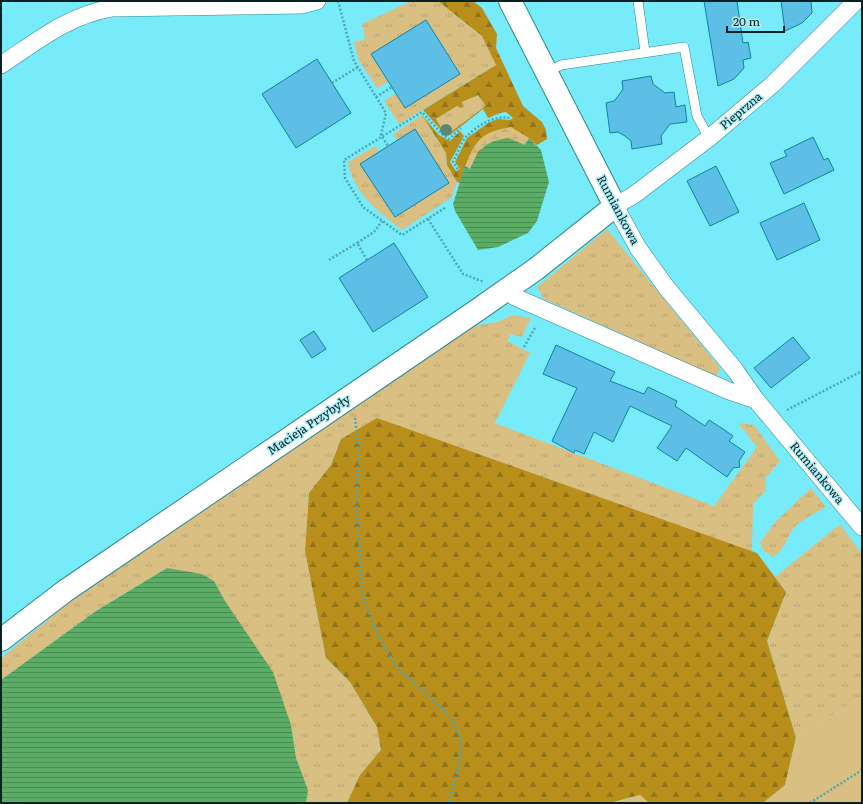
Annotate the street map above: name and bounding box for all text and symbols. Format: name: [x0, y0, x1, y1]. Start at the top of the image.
scale bar: [727, 8, 784, 34]
text: 20 m: [733, 12, 760, 30]
street label: Pieprzna: [715, 87, 766, 133]
street label: Rumiankowa: [593, 172, 645, 248]
street label: Macieja Przybyły: [263, 390, 354, 459]
street label: Rumiankowa: [786, 437, 850, 508]

